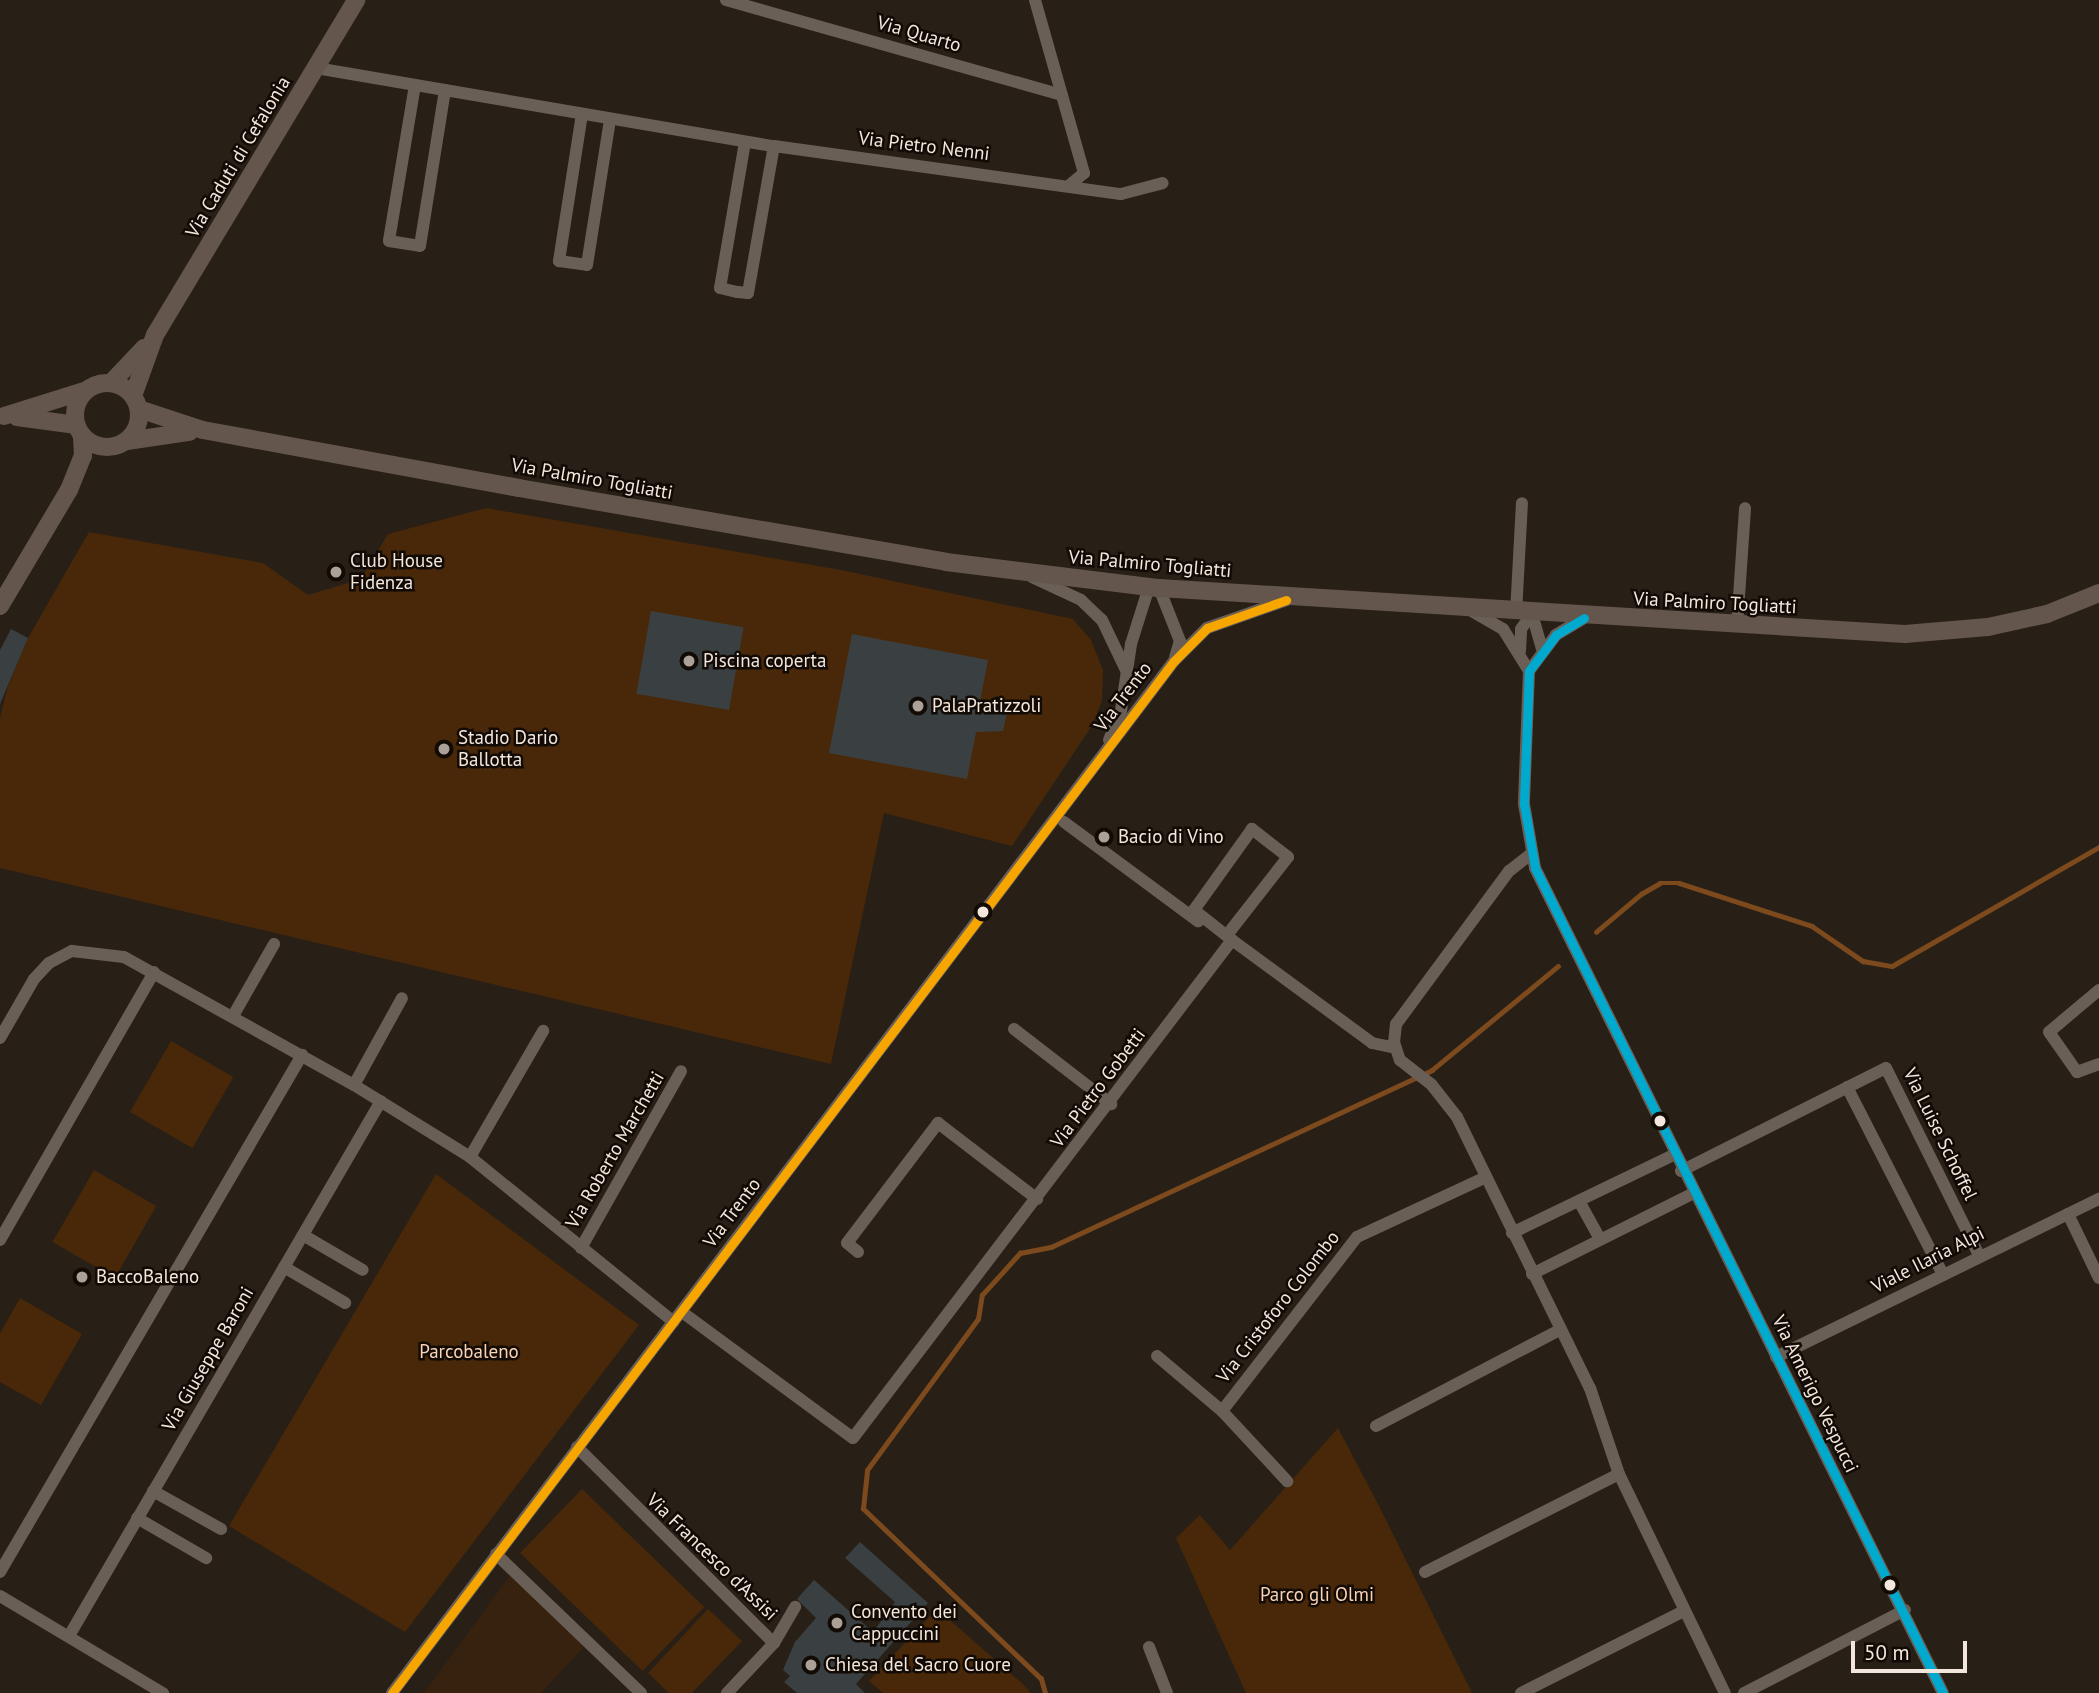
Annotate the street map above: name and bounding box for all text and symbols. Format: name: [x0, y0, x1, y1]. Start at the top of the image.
street label: Via Quarto: [874, 11, 964, 57]
street label: Via Caduti di Cefalonia: [181, 72, 295, 242]
street label: Via Pietro Nenni: [857, 127, 991, 165]
street label: Via Palmiro Togliatti: [509, 454, 675, 504]
street label: Via Palmiro Togliatti: [1067, 545, 1233, 583]
place label: Club House Fidenza: [350, 550, 443, 594]
marker: Club House Fidenza: [328, 564, 344, 580]
street label: Via Palmiro Togliatti: [1632, 587, 1798, 619]
place label: Piscina coperta: [703, 650, 826, 672]
marker: Piscina coperta: [681, 653, 697, 669]
street label: Via Trento: [1089, 657, 1157, 737]
place label: PalaPratizzoli: [932, 695, 1041, 717]
marker: PalaPratizzoli: [910, 698, 926, 714]
place label: Stadio Dario Ballotta: [458, 727, 558, 771]
marker: Stadio Dario Ballotta: [436, 741, 452, 757]
place label: Bacio di Vino: [1118, 826, 1224, 848]
marker: Bacio di Vino: [1096, 829, 1112, 845]
unlabelled marker: [976, 905, 990, 919]
street label: Via Pietro Gobetti: [1046, 1024, 1150, 1152]
street label: Via Luise Schoffel: [1898, 1064, 1982, 1204]
street label: Via Roberto Marchetti: [561, 1068, 669, 1232]
unlabelled marker: [1653, 1114, 1667, 1128]
street label: Via Trento: [698, 1173, 766, 1253]
street label: Viale Ilaria Alpi: [1868, 1222, 1988, 1298]
street label: Via Cristoforo Colombo: [1212, 1227, 1344, 1387]
place label: BaccoBaleno: [96, 1266, 199, 1288]
marker: BaccoBaleno: [74, 1269, 90, 1285]
street label: Via Giuseppe Baroni: [157, 1283, 259, 1435]
street label: Via Amerigo Vespucci: [1767, 1311, 1863, 1477]
park label: Parcobaleno: [419, 1341, 519, 1363]
street label: Via Francesco d'Assisi: [642, 1489, 782, 1625]
unlabelled marker: [1883, 1578, 1897, 1592]
park label: Parco gli Olmi: [1260, 1584, 1374, 1606]
place label: Convento dei Cappuccini: [851, 1601, 957, 1645]
marker: Convento dei Cappuccini: [829, 1615, 845, 1631]
scale bar: [1854, 1626, 1969, 1670]
text: 50 m: [1864, 1639, 1910, 1666]
place label: Chiesa del Sacro Cuore: [825, 1654, 1011, 1676]
marker: Chiesa del Sacro Cuore: [803, 1657, 819, 1673]

